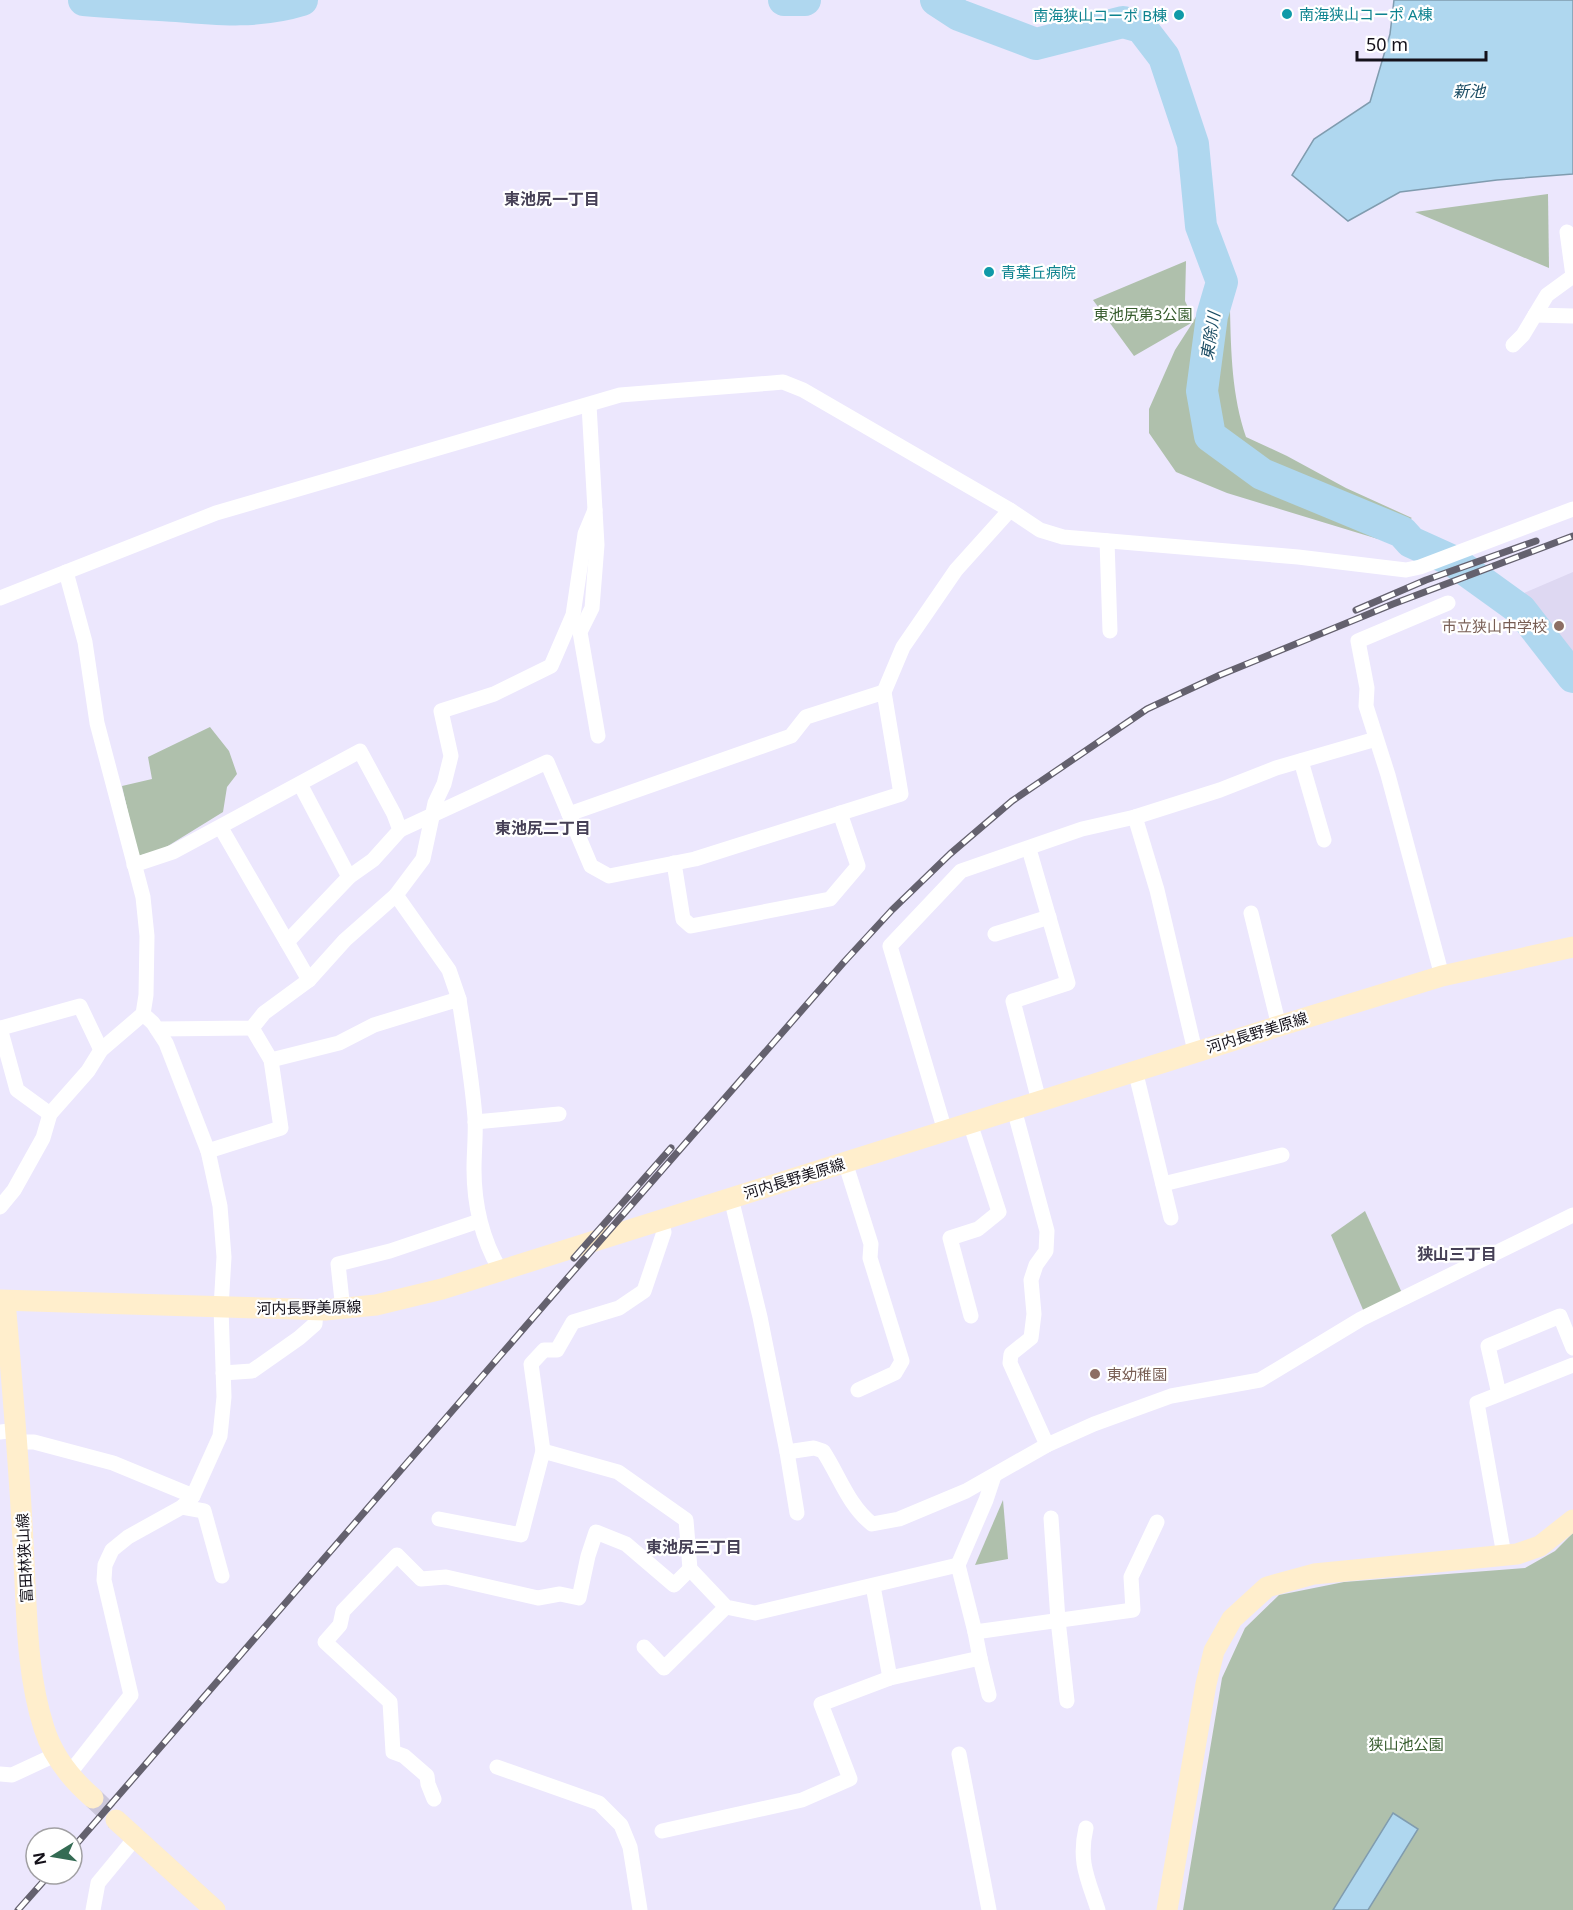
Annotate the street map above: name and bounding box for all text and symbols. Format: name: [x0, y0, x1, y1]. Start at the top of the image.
place label: 南海狭山コーポ A棟: [1299, 4, 1433, 24]
place label: 南海狭山コーポ B棟: [1033, 5, 1167, 25]
marker: 南海狭山コーポ A棟: [1280, 7, 1294, 21]
marker: 南海狭山コーポ B棟: [1172, 8, 1186, 22]
scale bar: [1357, 24, 1486, 62]
text: 50 m: [1366, 32, 1408, 56]
water label: 新池: [1453, 80, 1487, 102]
district label: 東池尻一丁目: [504, 188, 600, 210]
place label: 青葉丘病院: [1001, 262, 1076, 282]
marker: 青葉丘病院: [982, 265, 996, 279]
park label: 東池尻第3公園: [1094, 304, 1192, 324]
water label: 東除川: [1195, 309, 1225, 361]
place label: 市立狭山中学校: [1442, 616, 1547, 636]
marker: 市立狭山中学校: [1552, 619, 1566, 633]
district label: 東池尻二丁目: [495, 817, 591, 839]
street label: 河内長野美原線: [1204, 1007, 1310, 1057]
street label: 河内長野美原線: [741, 1153, 847, 1203]
district label: 狭山三丁目: [1417, 1243, 1497, 1265]
street label: 河内長野美原線: [256, 1296, 362, 1318]
place label: 東幼稚園: [1107, 1364, 1167, 1384]
marker: 東幼稚園: [1088, 1367, 1102, 1381]
street label: 富田林狭山線: [12, 1513, 36, 1603]
district label: 東池尻三丁目: [646, 1536, 742, 1558]
park label: 狭山池公園: [1368, 1734, 1444, 1754]
north arrow: [24, 1826, 84, 1886]
text: N: [27, 1850, 51, 1867]

